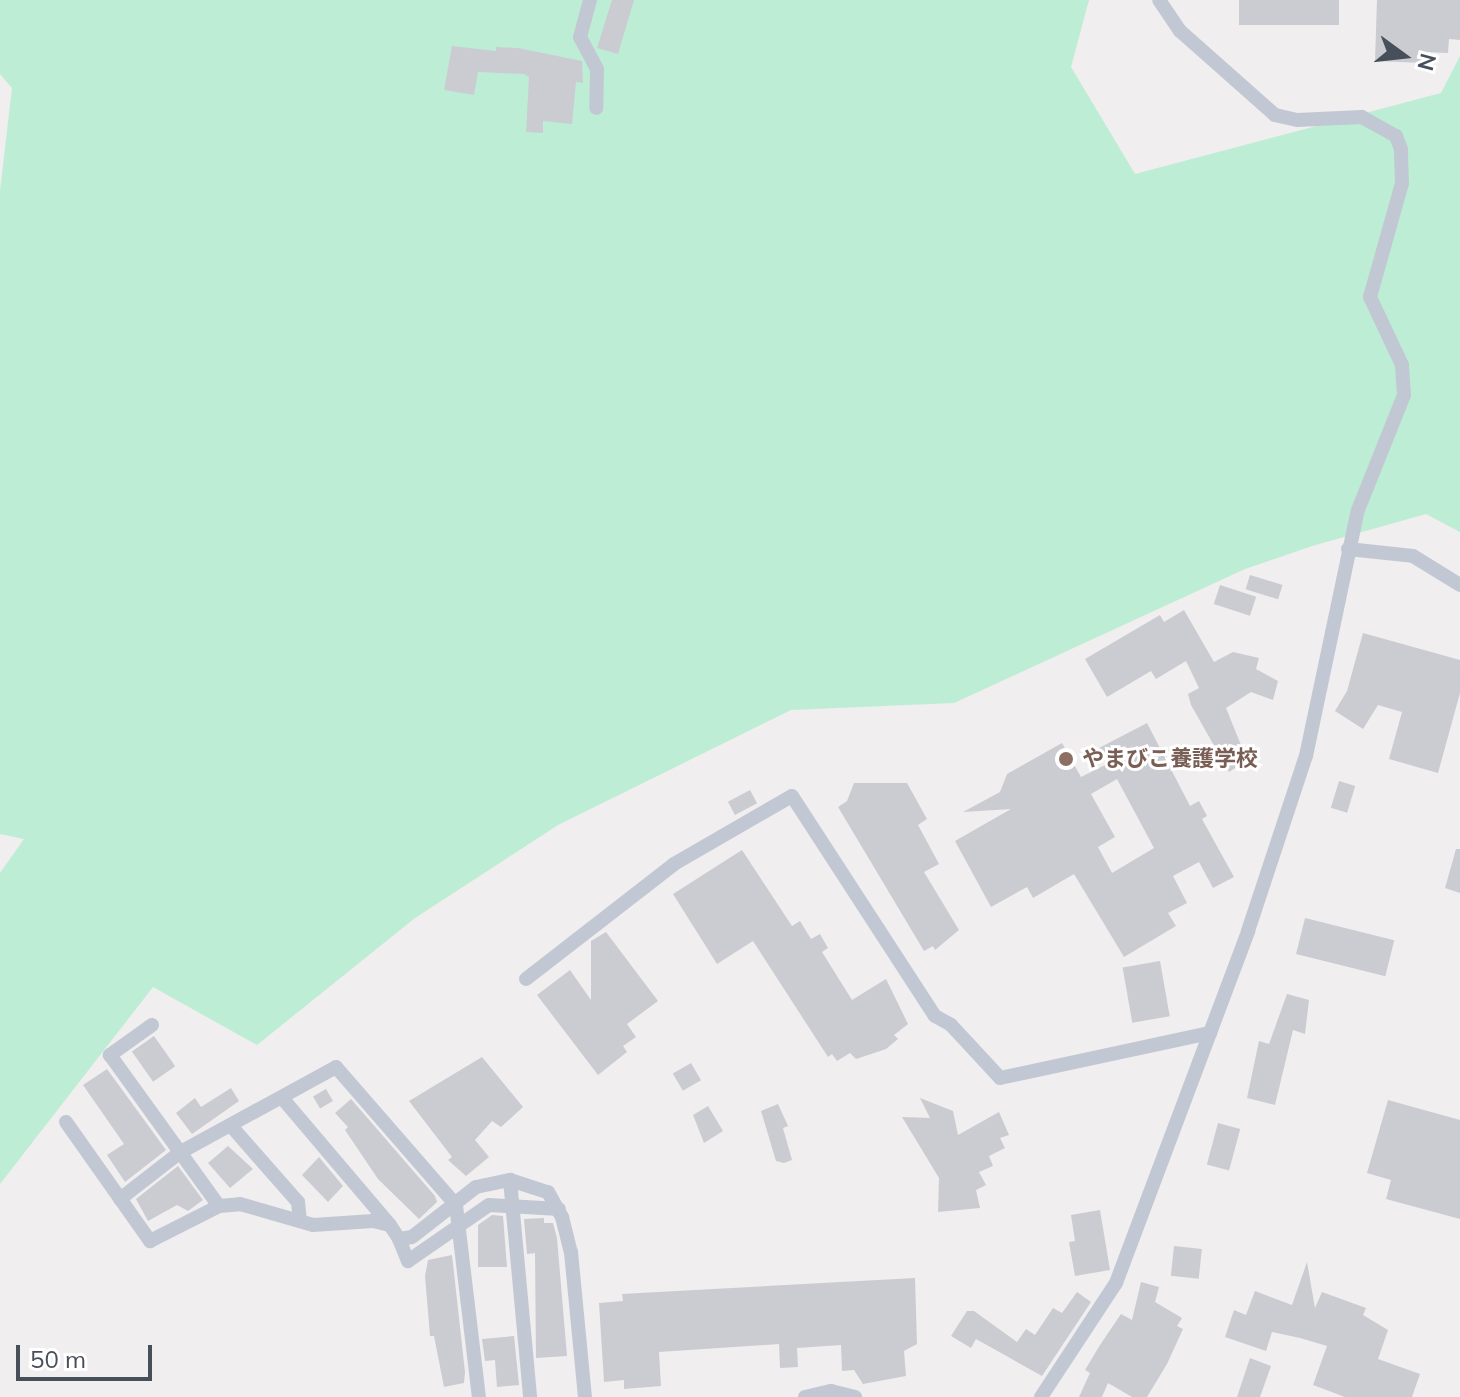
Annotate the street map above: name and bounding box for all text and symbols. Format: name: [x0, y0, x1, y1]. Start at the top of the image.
north arrow: [1364, 16, 1444, 96]
text: N: [1412, 51, 1443, 74]
place label: やまびこ養護学校: [1082, 746, 1258, 772]
marker: やまびこ養護学校: [1057, 750, 1075, 768]
scale bar: [20, 1329, 156, 1379]
text: 50 m: [30, 1344, 86, 1374]

